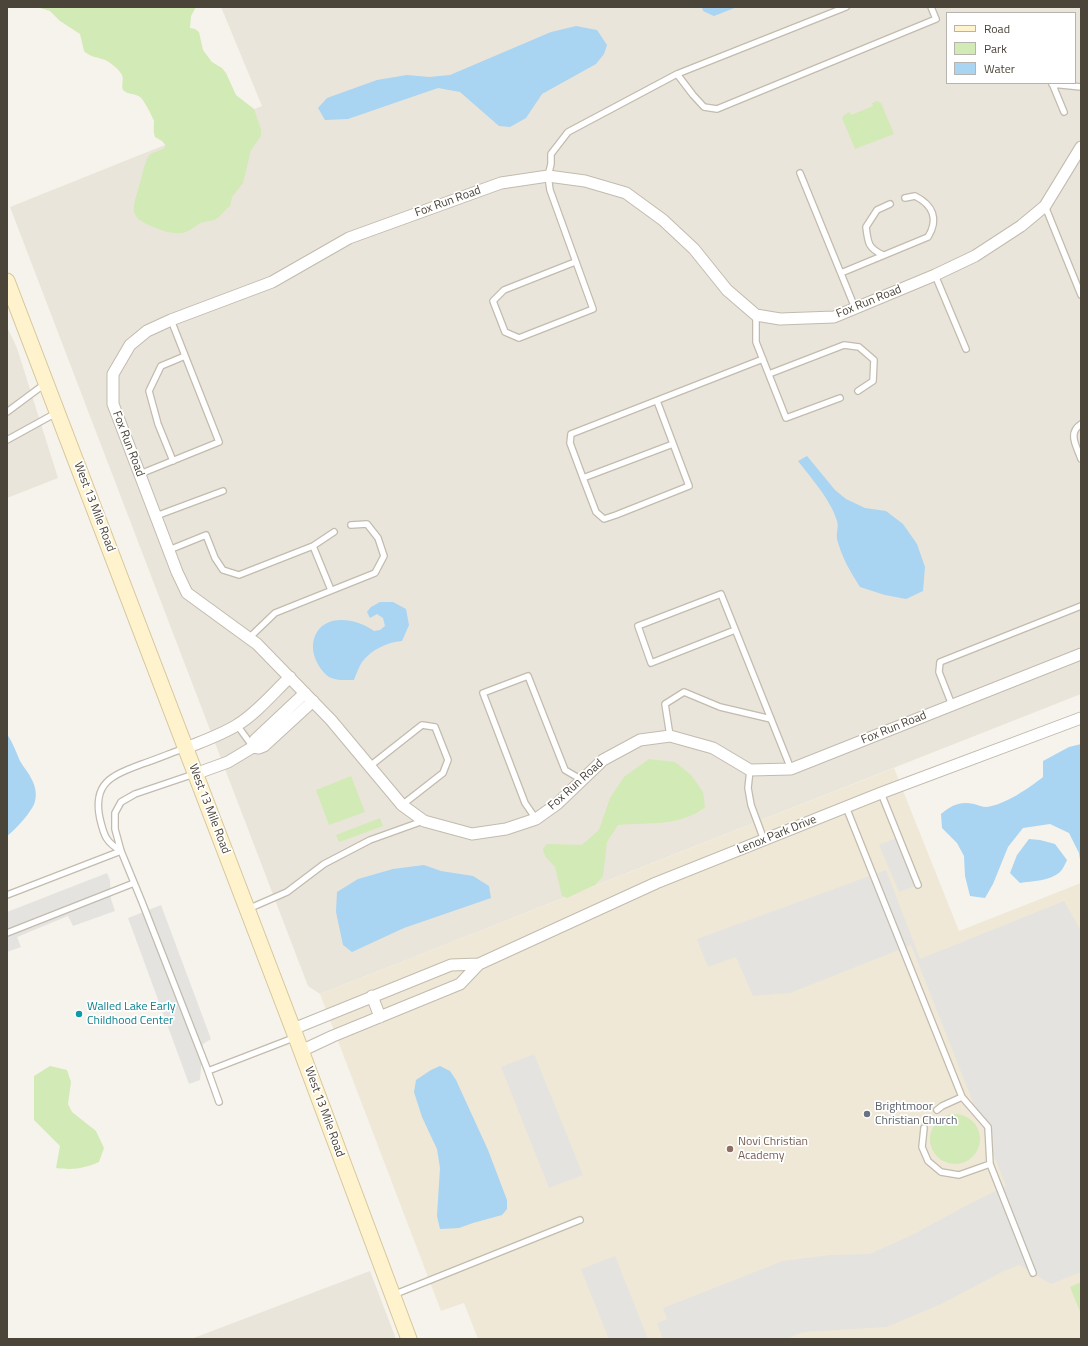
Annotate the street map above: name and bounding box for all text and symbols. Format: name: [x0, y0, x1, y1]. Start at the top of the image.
legend: [946, 12, 1076, 84]
text: Road: [984, 19, 1010, 38]
text: Park: [984, 39, 1007, 58]
text: Water: [984, 59, 1015, 78]
street label: Fox Run Road: [413, 183, 483, 221]
street label: Fox Run Road: [834, 282, 904, 322]
street label: Fox Run Road: [109, 409, 147, 479]
street label: West 13 Mile Road: [70, 460, 118, 554]
street label: Fox Run Road: [859, 708, 929, 748]
street label: Fox Run Road: [545, 757, 607, 813]
street label: West 13 Mile Road: [185, 762, 233, 856]
street label: Lenox Park Drive: [735, 813, 819, 857]
place label: Walled Lake Early Childhood Center: [87, 1000, 175, 1028]
marker: Walled Lake Early Childhood Center: [74, 1009, 84, 1019]
street label: West 13 Mile Road: [301, 1065, 347, 1159]
place label: Brightmoor Christian Church: [875, 1100, 957, 1128]
marker: Brightmoor Christian Church: [862, 1109, 872, 1119]
place label: Novi Christian Academy: [738, 1135, 808, 1163]
marker: Novi Christian Academy: [725, 1144, 735, 1154]

